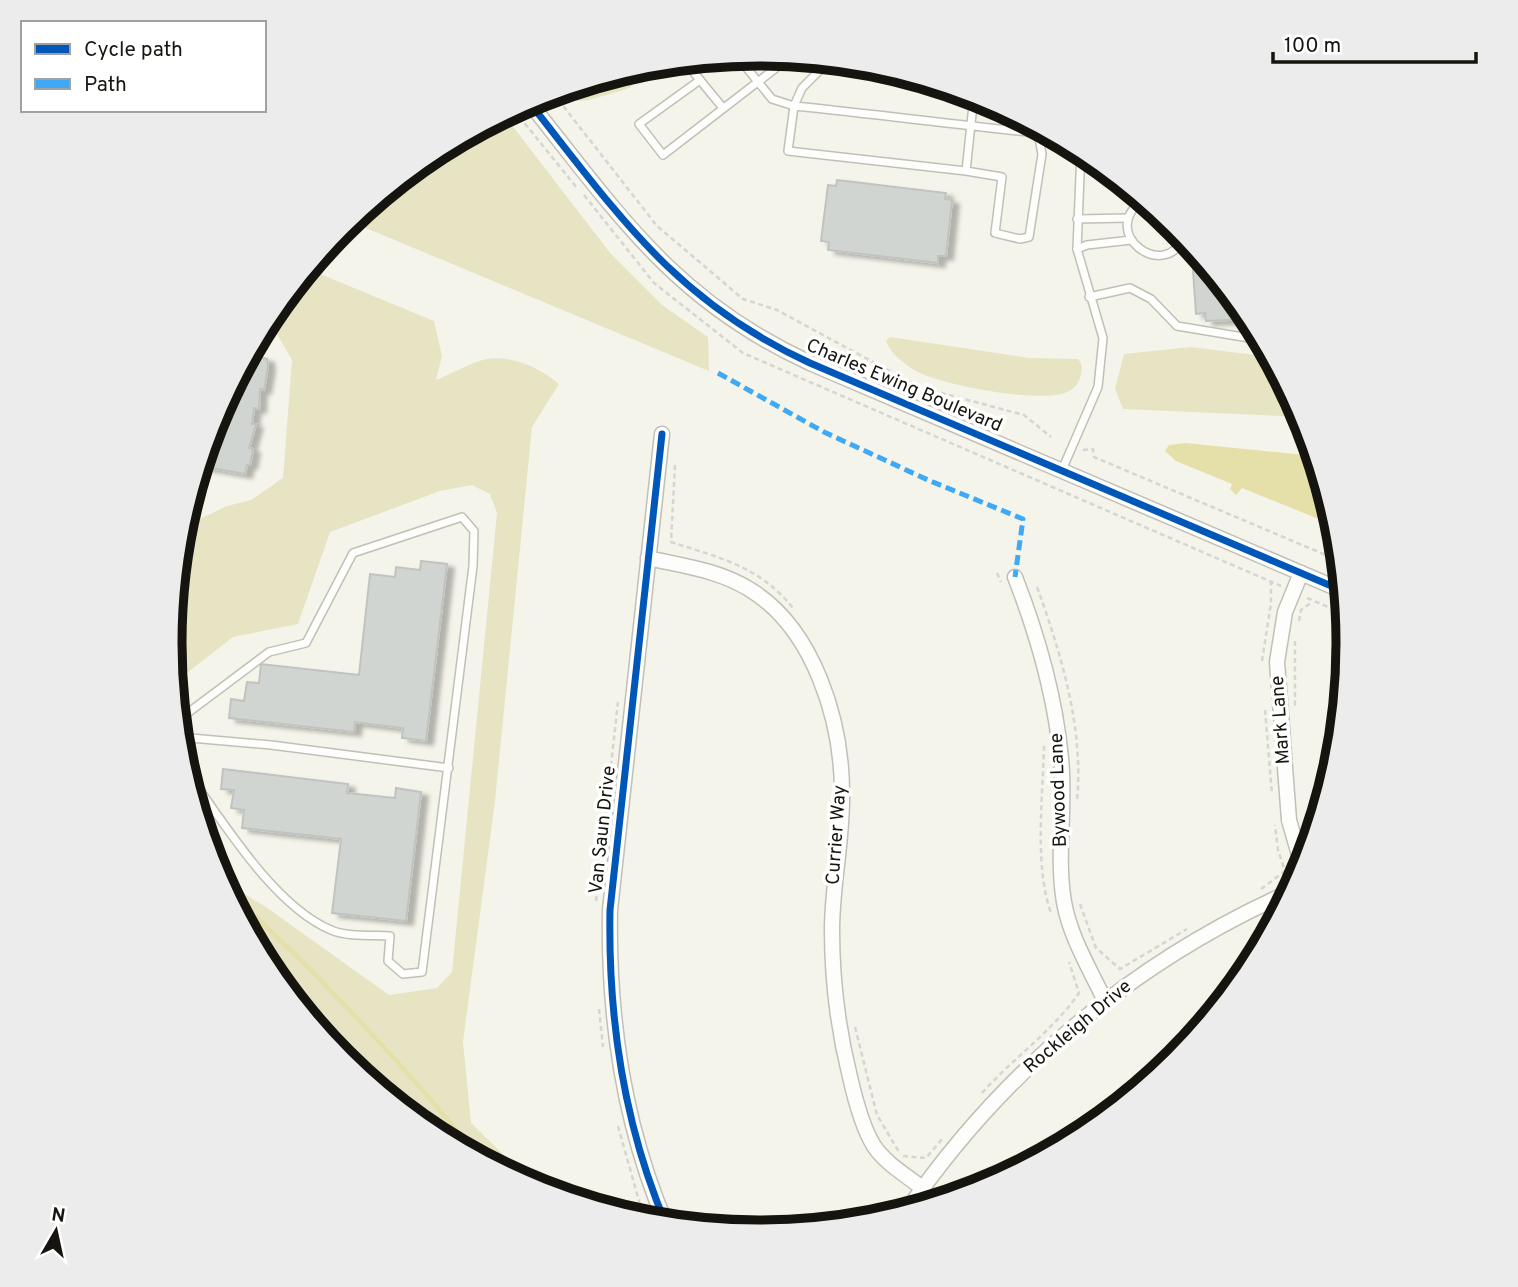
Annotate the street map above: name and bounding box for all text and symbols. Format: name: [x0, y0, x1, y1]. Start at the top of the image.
legend: [21, 21, 266, 112]
scale bar: [1273, 21, 1476, 65]
text: 100 m: [1284, 33, 1341, 60]
text: Cycle path: [84, 37, 183, 64]
text: Path: [84, 72, 127, 99]
street label: Charles Ewing Boulevard: [802, 334, 1006, 438]
street label: Mark Lane: [1266, 675, 1296, 765]
street label: Bywood Lane: [1045, 732, 1073, 848]
street label: Van Saun Drive: [584, 765, 622, 895]
street label: Currier Way: [822, 784, 852, 886]
street label: Rockleigh Drive: [1019, 975, 1137, 1079]
north arrow: [21, 1196, 91, 1266]
text: N: [50, 1203, 67, 1229]

